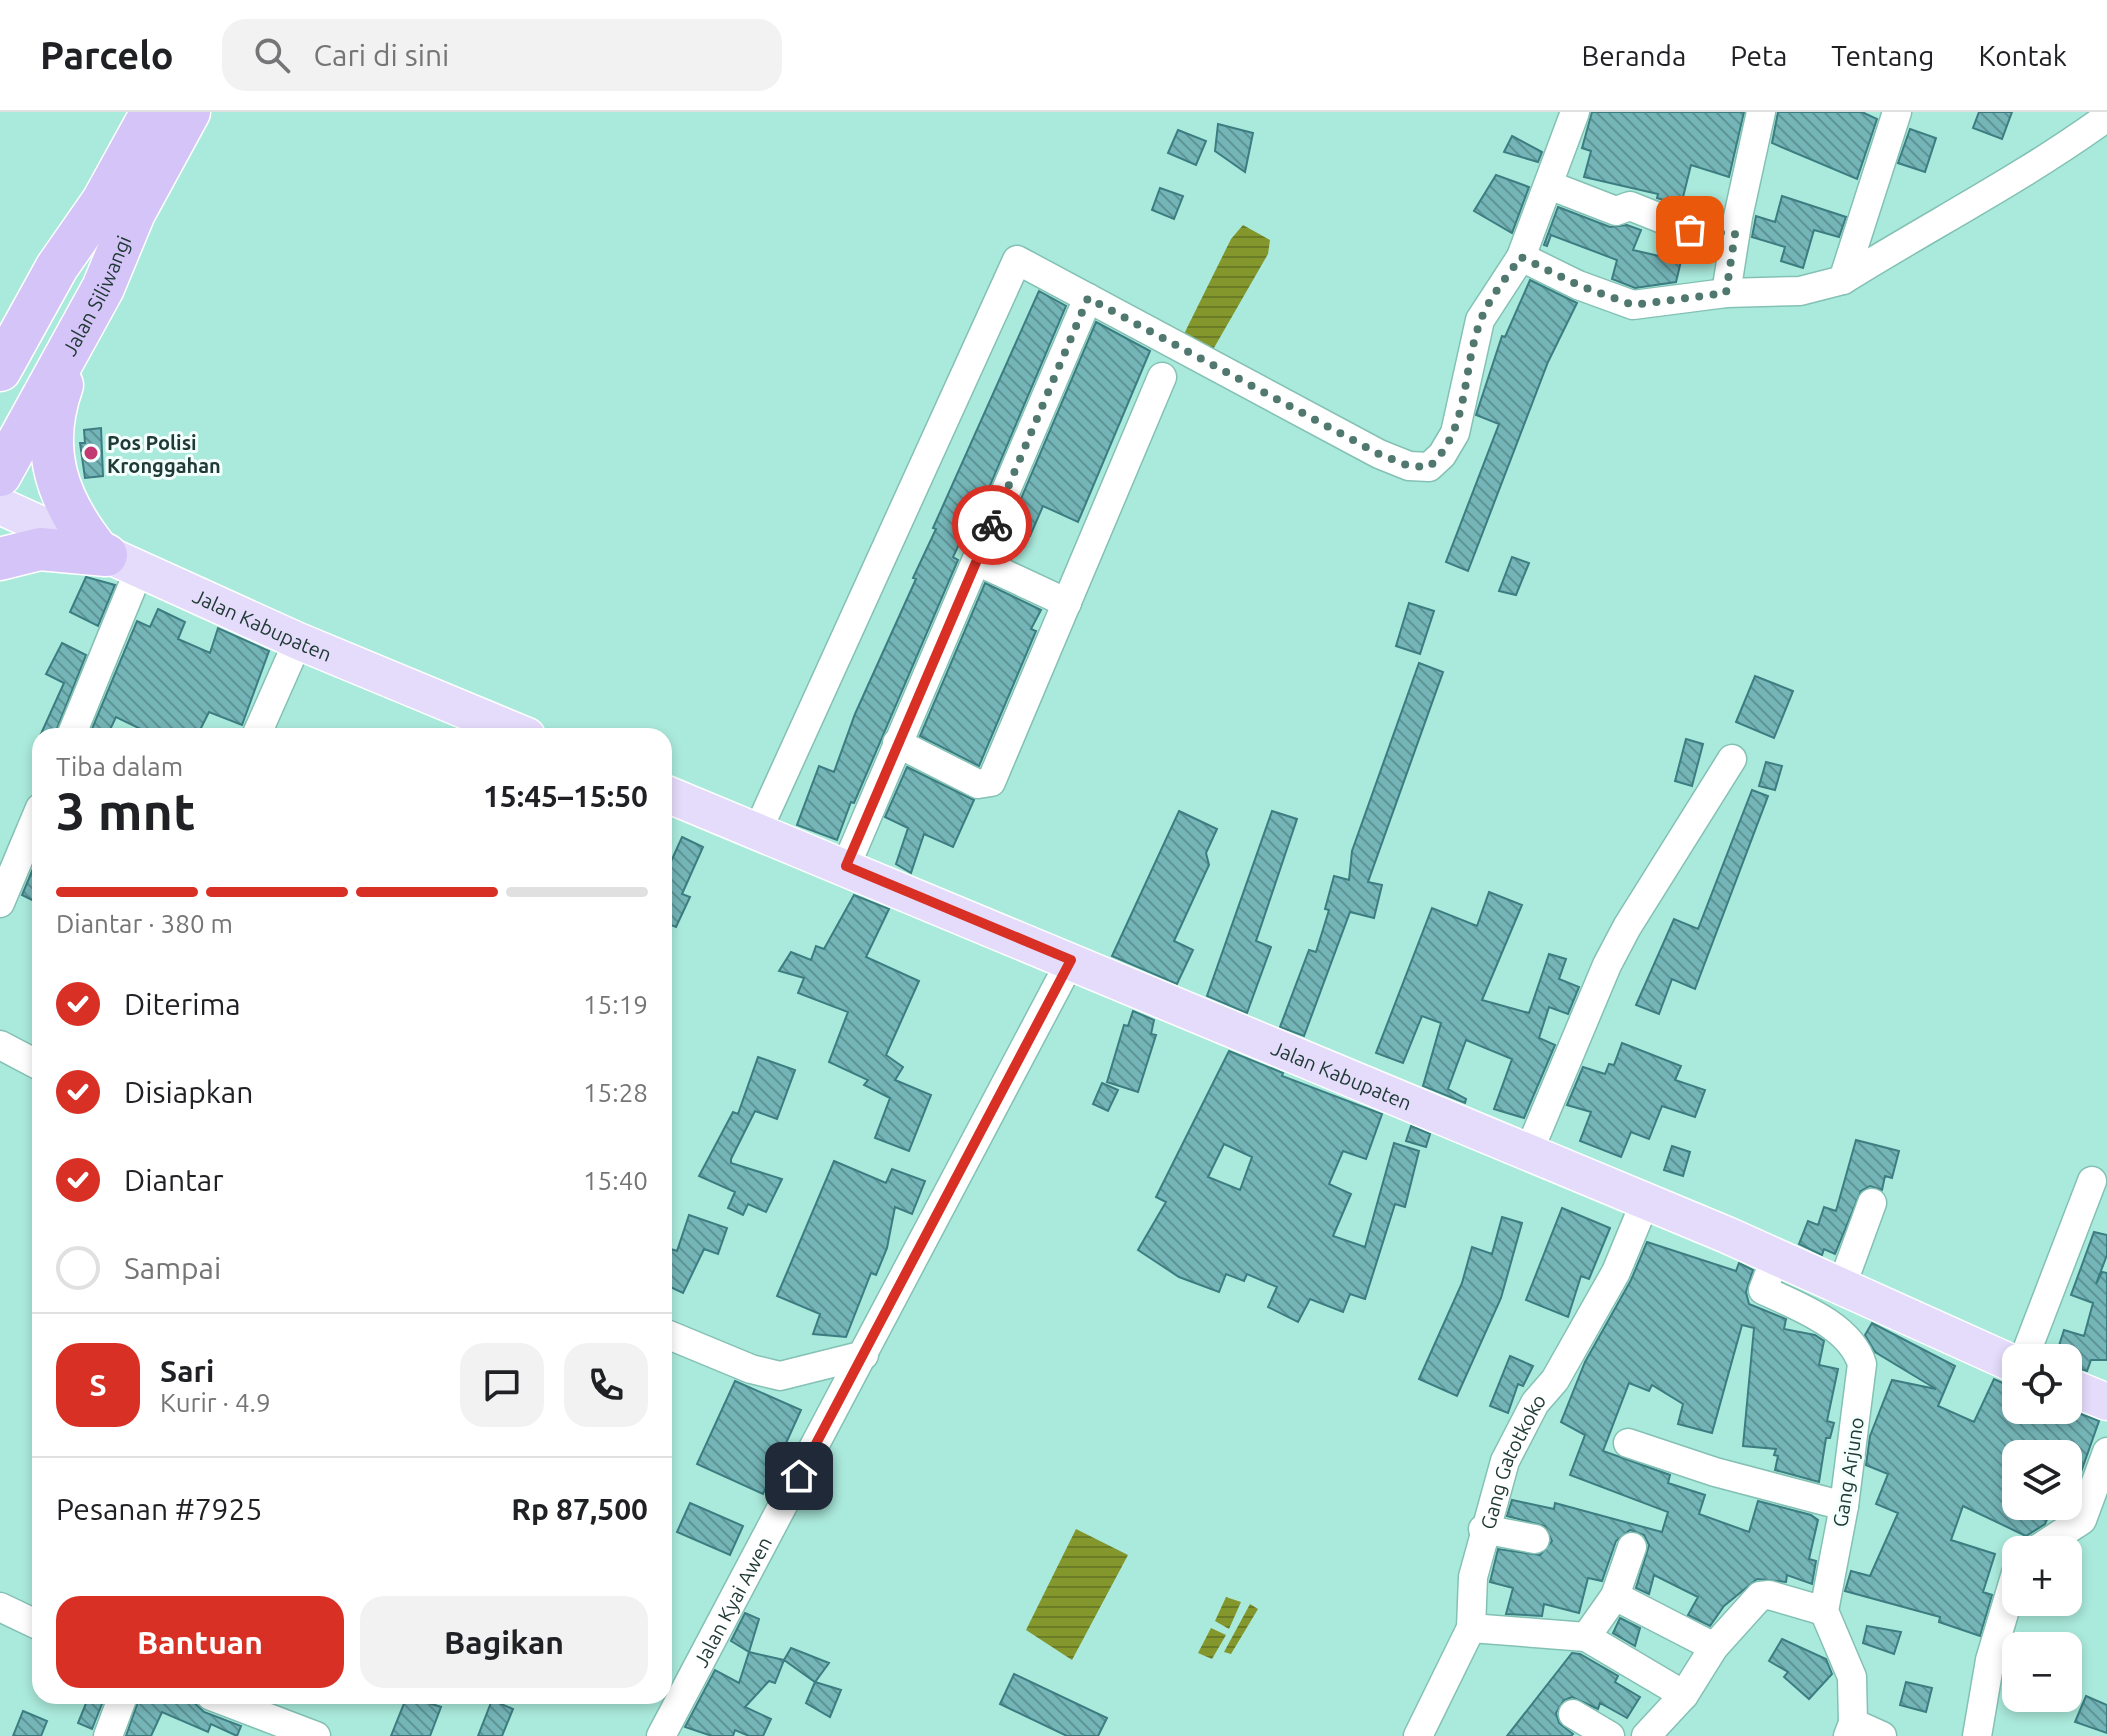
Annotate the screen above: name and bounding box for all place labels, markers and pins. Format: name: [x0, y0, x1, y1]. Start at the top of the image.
pin: [1656, 196, 1724, 264]
place label: Pos Polisi Kronggahan: [107, 431, 221, 477]
marker: Pos Polisi Kronggahan: [82, 444, 100, 462]
pin: [765, 1442, 833, 1510]

